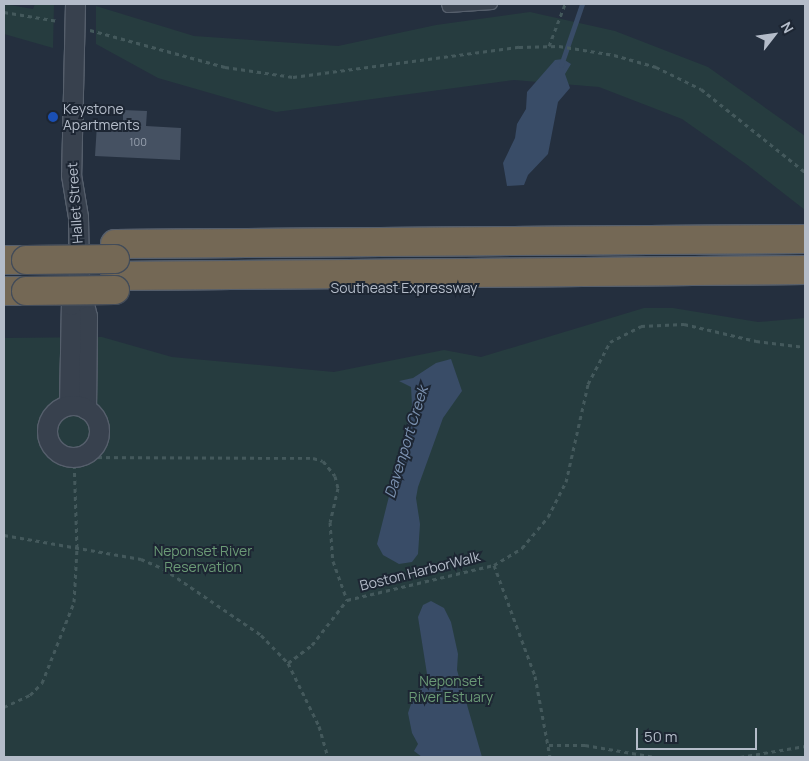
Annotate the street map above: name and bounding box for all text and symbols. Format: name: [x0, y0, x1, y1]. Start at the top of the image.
north arrow: [749, 10, 799, 60]
text: N: [777, 18, 798, 36]
place label: Keystone Apartments: [63, 101, 140, 134]
marker: Keystone Apartments: [47, 111, 59, 123]
house number: 100: [129, 135, 147, 149]
street label: Hallet Street: [64, 162, 86, 244]
street label: Southeast Expressway: [331, 280, 477, 296]
water label: Davenport Creek: [380, 384, 432, 500]
park label: Neponset River Reservation: [154, 543, 252, 576]
street label: Boston HarborWalk: [358, 548, 482, 594]
park label: Neponset River Estuary: [409, 673, 493, 706]
scale bar: [639, 718, 760, 750]
text: 50 m: [644, 726, 678, 747]

